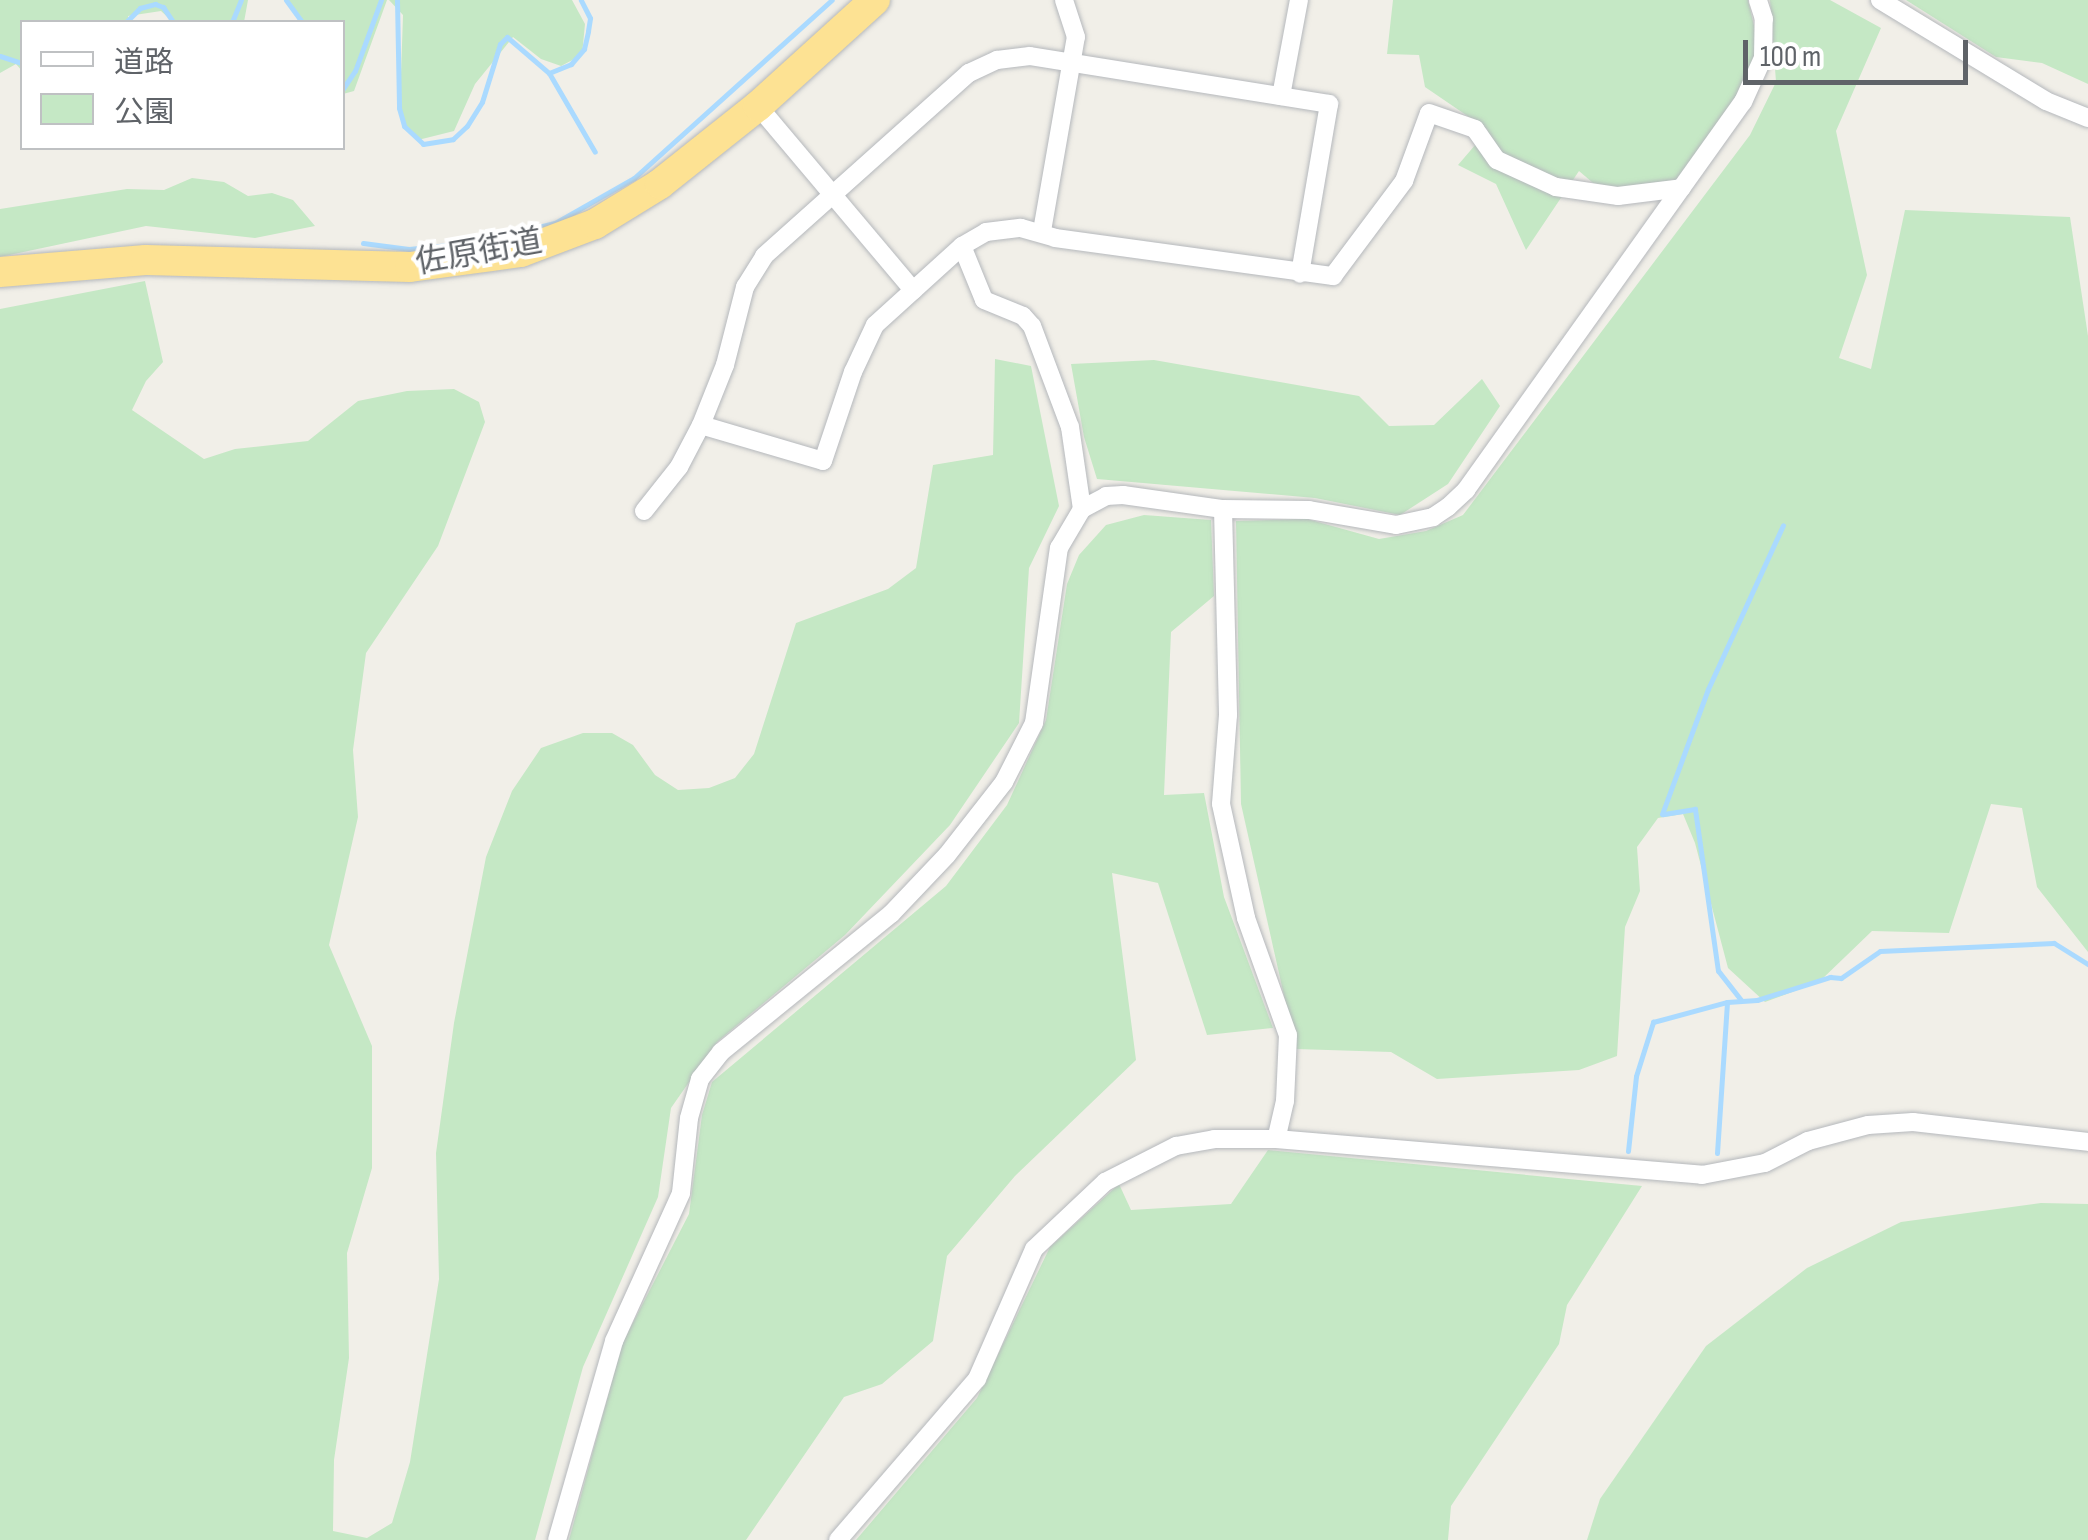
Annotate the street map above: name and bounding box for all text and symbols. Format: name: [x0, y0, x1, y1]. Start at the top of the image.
legend: [20, 20, 345, 150]
scale bar: [1748, 20, 1973, 82]
text: 100 m: [1760, 39, 1821, 75]
text: 道路: [114, 45, 174, 81]
text: 公園: [114, 95, 174, 131]
street label: 佐原街道: [413, 223, 545, 283]

